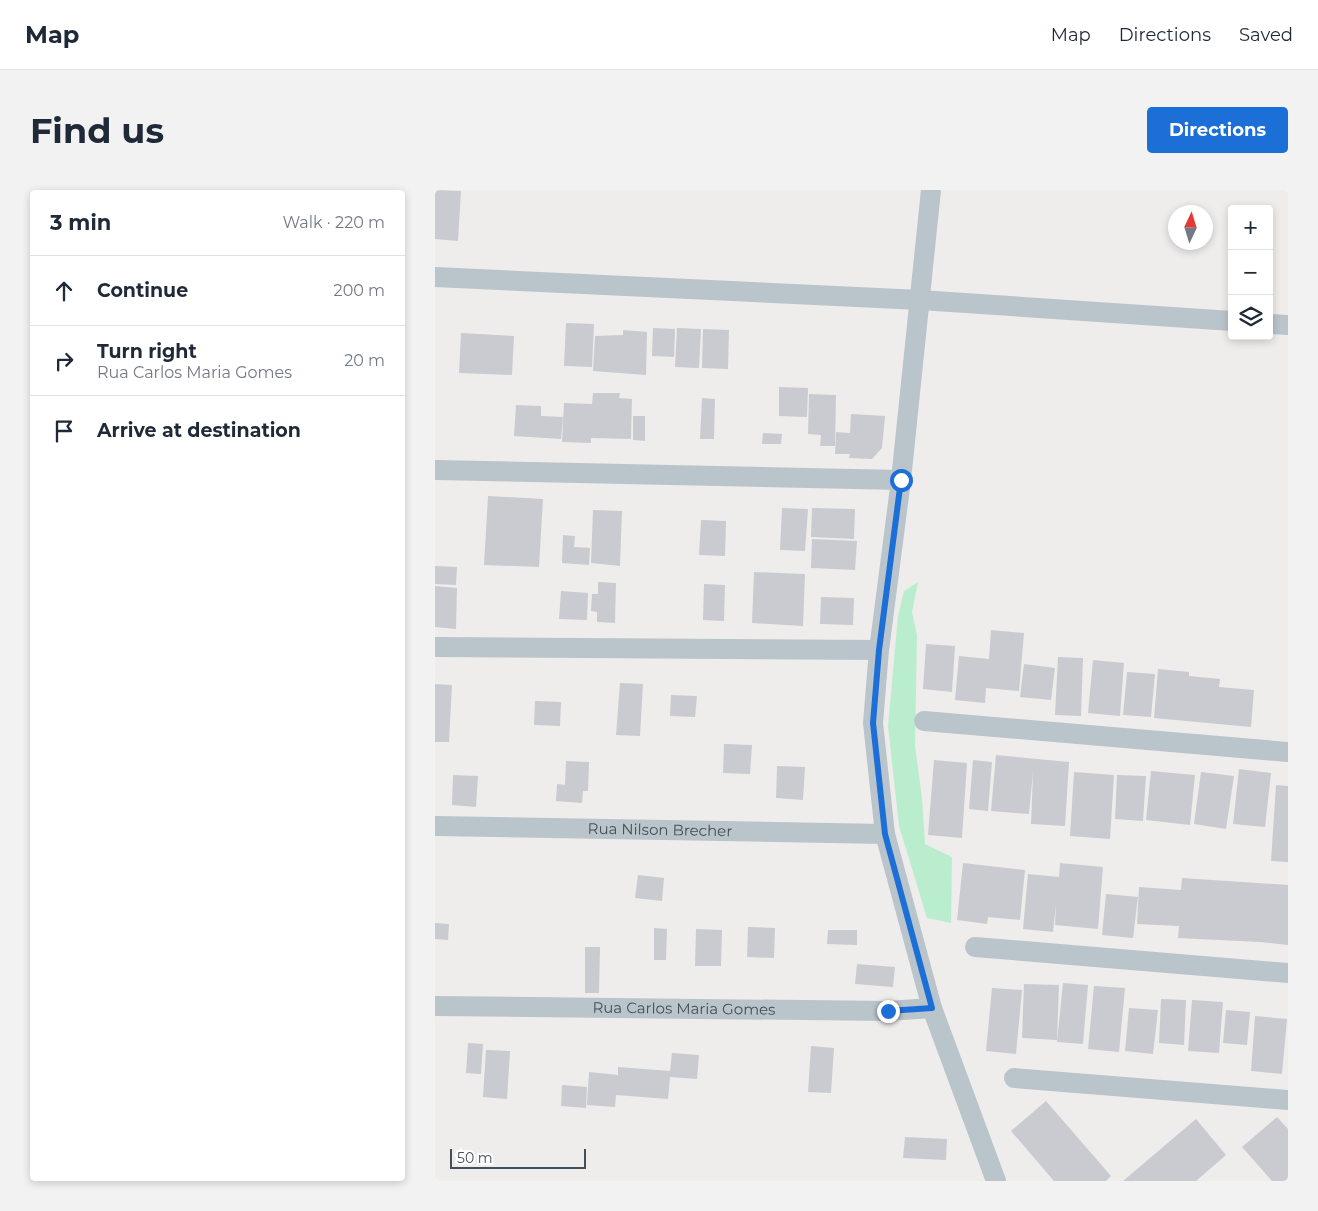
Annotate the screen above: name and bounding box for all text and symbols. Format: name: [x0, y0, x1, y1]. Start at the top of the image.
text: Map: [25, 20, 79, 49]
text: Map: [1051, 24, 1091, 46]
text: Directions: [1119, 24, 1211, 46]
text: Saved: [1239, 24, 1293, 46]
button: Directions: [1147, 107, 1288, 153]
text: Find us: [30, 109, 164, 152]
north arrow: [1168, 205, 1213, 250]
map controls: [1228, 205, 1273, 340]
button: +: [1228, 205, 1273, 250]
text: 3 min: [50, 210, 111, 235]
text: Walk · 220 m: [282, 213, 385, 232]
button: −: [1228, 250, 1273, 295]
icon: ahead: [50, 277, 78, 305]
text: Continue: [97, 279, 188, 302]
text: 200 m: [334, 281, 385, 300]
button: layers: [1228, 295, 1273, 340]
text: Turn right: [97, 340, 197, 363]
icon: right: [50, 347, 78, 375]
text: 20 m: [344, 351, 385, 370]
text: Rua Carlos Maria Gomes: [97, 363, 292, 382]
icon: arrive: [50, 417, 78, 445]
text: Arrive at destination: [97, 419, 301, 442]
route start: [890, 469, 913, 492]
street label: Rua Nilson Brecher: [588, 819, 732, 840]
street label: Rua Carlos Maria Gomes: [592, 998, 776, 1019]
route end: [877, 1000, 900, 1023]
scale bar: [450, 1146, 586, 1169]
text: 50 m: [457, 1149, 493, 1167]

